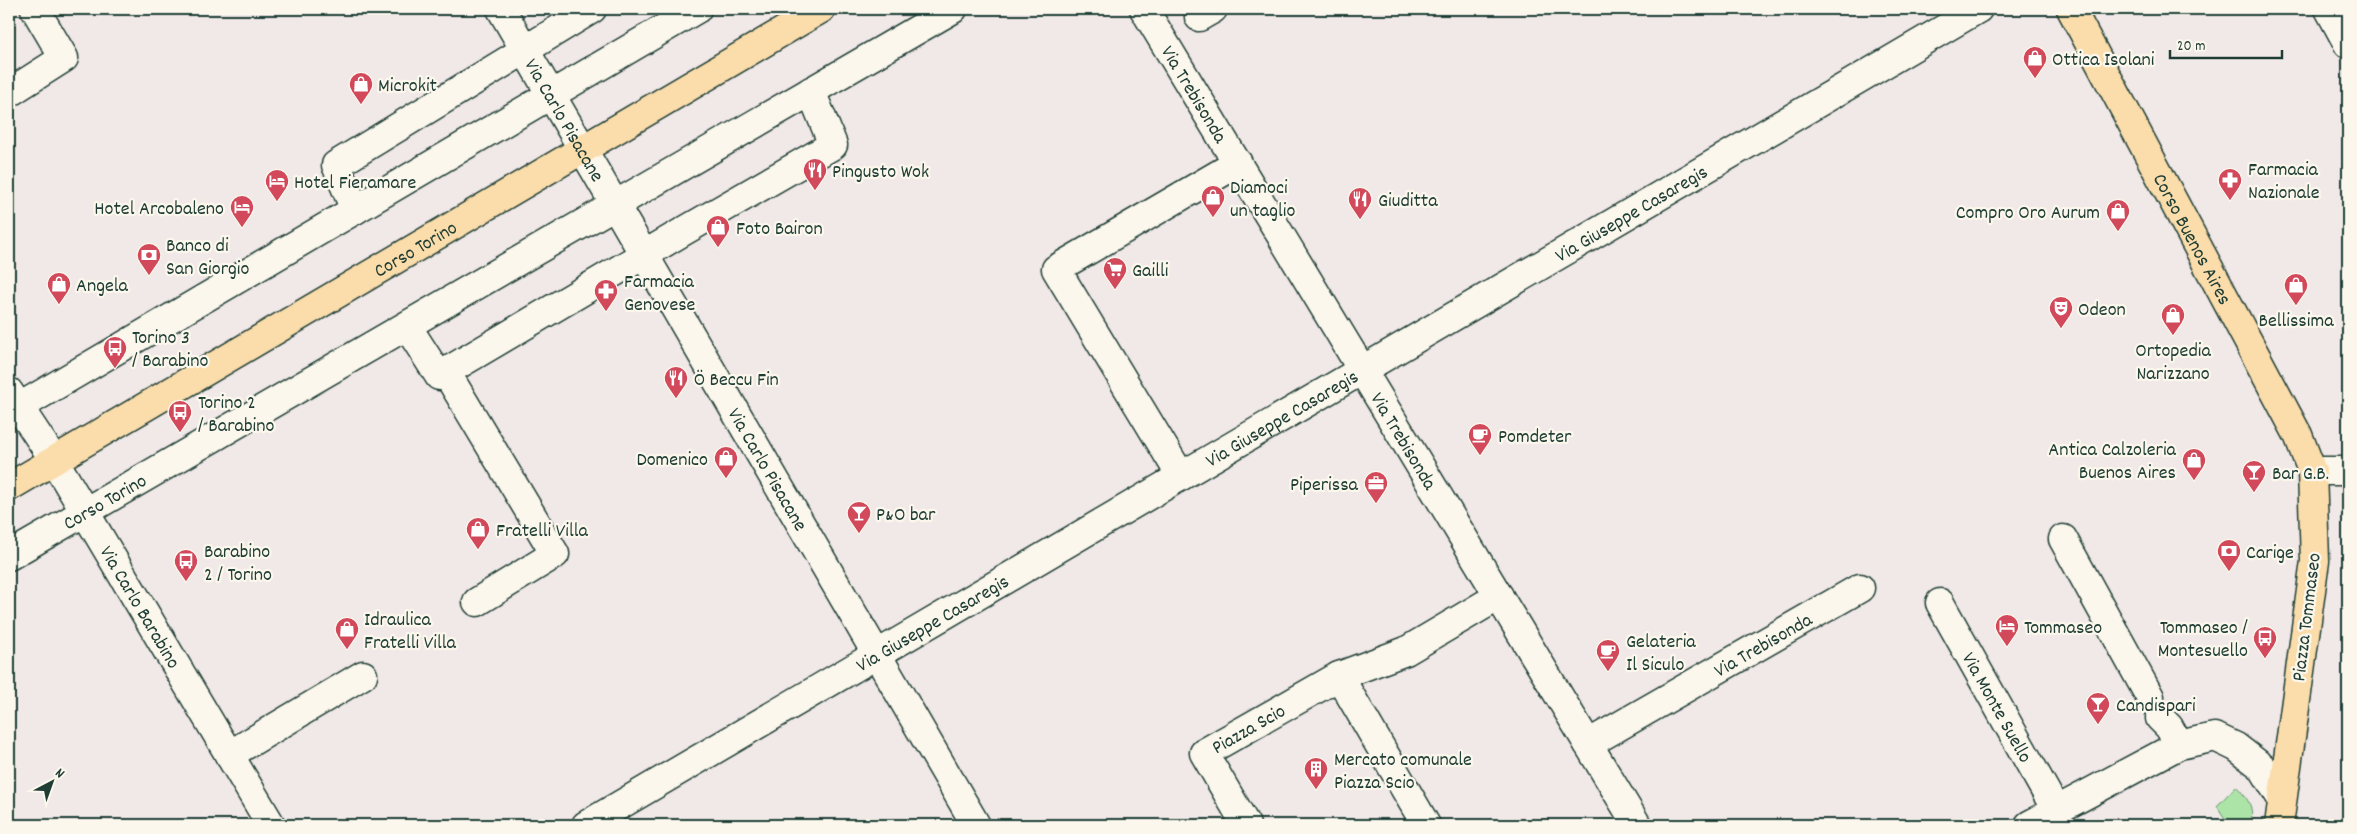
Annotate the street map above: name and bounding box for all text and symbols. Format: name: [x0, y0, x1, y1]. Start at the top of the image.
scale bar: [2170, 28, 2282, 60]
text: 20 m: [2177, 36, 2205, 58]
street label: Via Trebisonda: [1152, 41, 1233, 150]
shop icon: Ottica Isolani: [2022, 45, 2048, 79]
place label: Ottica Isolani: [2052, 47, 2155, 75]
street label: Via Carlo Pisacane: [516, 54, 610, 188]
shop icon: Microkit: [348, 71, 374, 105]
place label: Microkit: [378, 73, 437, 101]
restaurant icon: Pingusto Wok: [802, 157, 828, 191]
place label: Farmacia Nazionale: [2248, 157, 2320, 208]
place label: Pingusto Wok: [832, 159, 929, 187]
street label: Via Giuseppe Casaregis: [1551, 159, 1714, 271]
pharmacy icon: Farmacia Nazionale: [2217, 167, 2243, 201]
hotel icon: Hotel Fieramare: [264, 168, 290, 202]
street label: Corso Buenos Aires: [2144, 169, 2237, 311]
place label: Hotel Fieramare: [294, 170, 416, 198]
place label: Diamoci un taglio: [1230, 175, 1295, 226]
shop icon: Diamoci un taglio: [1200, 184, 1226, 218]
restaurant icon: Giuditta: [1347, 186, 1373, 220]
place label: Giuditta: [1378, 188, 1438, 216]
hotel icon: Hotel Arcobaleno: [229, 194, 255, 228]
place label: Hotel Arcobaleno: [94, 196, 224, 224]
shop icon: Compro Oro Aurum: [2105, 198, 2131, 232]
place label: Compro Oro Aurum: [1956, 200, 2100, 228]
shop icon: Foto Bairon: [705, 214, 731, 248]
street label: Corso Torino: [369, 215, 463, 286]
place label: Foto Bairon: [736, 216, 823, 244]
place label: Banco di San Giorgio: [166, 233, 250, 284]
bank icon: Banco di San Giorgio: [136, 242, 162, 276]
supermarket icon: Gailli: [1102, 256, 1128, 290]
place label: Gailli: [1132, 258, 1169, 286]
place label: Farmacia Genovese: [624, 269, 696, 320]
shop icon: Angela: [46, 271, 72, 305]
shop icon: Bellissima: [2283, 272, 2309, 306]
place label: Angela: [76, 273, 128, 301]
pharmacy icon: Farmacia Genovese: [593, 278, 619, 312]
theatre icon: Odeon: [2048, 295, 2074, 329]
place label: Odeon: [2078, 297, 2126, 325]
shop icon: Ortopedia Narizzano: [2160, 302, 2186, 336]
place label: Bellissima: [2258, 308, 2334, 336]
place label: Torino 3 / Barabino: [132, 325, 208, 376]
bus stop icon: Torino 3 / Barabino: [102, 335, 128, 369]
place label: Ortopedia Narizzano: [2135, 338, 2211, 389]
street label: Via Giuseppe Casaregis: [1201, 364, 1365, 476]
restaurant icon: Ö Beccu Fin: [663, 365, 689, 399]
place label: Ö Beccu Fin: [694, 367, 779, 395]
street label: Via Trebisonda: [1362, 388, 1443, 496]
place label: Torino 2 / Barabino: [198, 390, 274, 441]
bus stop icon: Torino 2 / Barabino: [167, 399, 193, 433]
street label: Via Carlo Pisacane: [719, 403, 813, 537]
cafe icon: Pomdeter: [1467, 422, 1493, 456]
place label: Pomdeter: [1498, 424, 1572, 452]
place label: Antica Calzoleria Buenos Aires: [2048, 437, 2177, 488]
shop icon: Domenico: [713, 445, 739, 479]
place label: Domenico: [636, 447, 708, 475]
shop icon: Antica Calzoleria Buenos Aires: [2181, 447, 2207, 481]
bar icon: Bar G.B.: [2241, 459, 2267, 493]
place label: Bar G.B.: [2272, 461, 2329, 489]
street label: Corso Torino: [59, 468, 153, 539]
office icon: Piperissa: [1363, 470, 1389, 504]
place label: Piperissa: [1290, 472, 1359, 500]
bar icon: P&O bar: [846, 500, 872, 534]
place label: P&O bar: [876, 502, 936, 530]
shop icon: Fratelli Villa: [465, 516, 491, 550]
place label: Fratelli Villa: [496, 518, 588, 546]
bank icon: Carige: [2216, 538, 2242, 572]
place label: Barabino 2 / Torino: [204, 539, 272, 590]
place label: Carige: [2246, 540, 2294, 568]
street label: Via Carlo Barabino: [91, 541, 186, 675]
bus stop icon: Barabino 2 / Torino: [173, 548, 199, 582]
street label: Piazza Tommaseo: [2286, 551, 2330, 683]
street label: Via Giuseppe Casaregis: [852, 569, 1015, 681]
place label: Idraulica Fratelli Villa: [364, 607, 456, 658]
street label: Via Trebisonda: [1710, 607, 1819, 686]
hotel icon: Tommaseo: [1994, 613, 2020, 647]
place label: Tommaseo: [2024, 615, 2102, 643]
place label: Tommaseo / Montesuello: [2158, 615, 2248, 666]
shop icon: Idraulica Fratelli Villa: [334, 616, 360, 650]
bus stop icon: Tommaseo / Montesuello: [2252, 625, 2278, 659]
place label: Gelateria Il Siculo: [1626, 629, 1696, 680]
cafe icon: Gelateria Il Siculo: [1595, 638, 1621, 672]
street label: Via Monte Suello: [1953, 648, 2038, 769]
bar icon: Candispari: [2085, 691, 2111, 725]
place label: Candispari: [2116, 693, 2196, 721]
street label: Piazza Scio: [1207, 698, 1292, 763]
place label: Mercato comunale Piazza Scio: [1334, 747, 1472, 798]
north arrow: [28, 756, 78, 806]
building icon: Mercato comunale Piazza Scio: [1303, 756, 1329, 790]
text: N: [50, 764, 68, 784]

